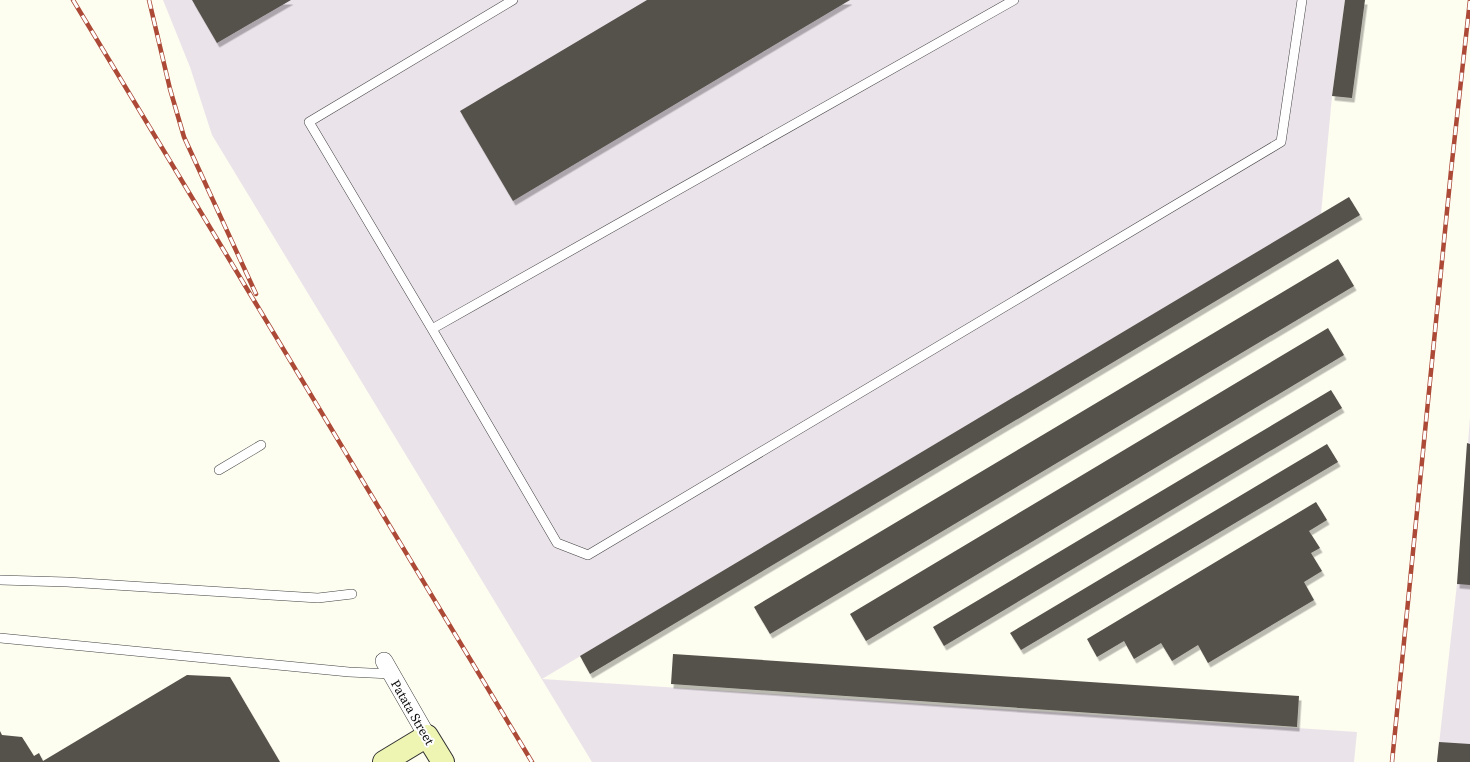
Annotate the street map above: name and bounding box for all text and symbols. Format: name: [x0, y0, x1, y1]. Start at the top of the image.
street label: Patata Street: [387, 677, 438, 749]

